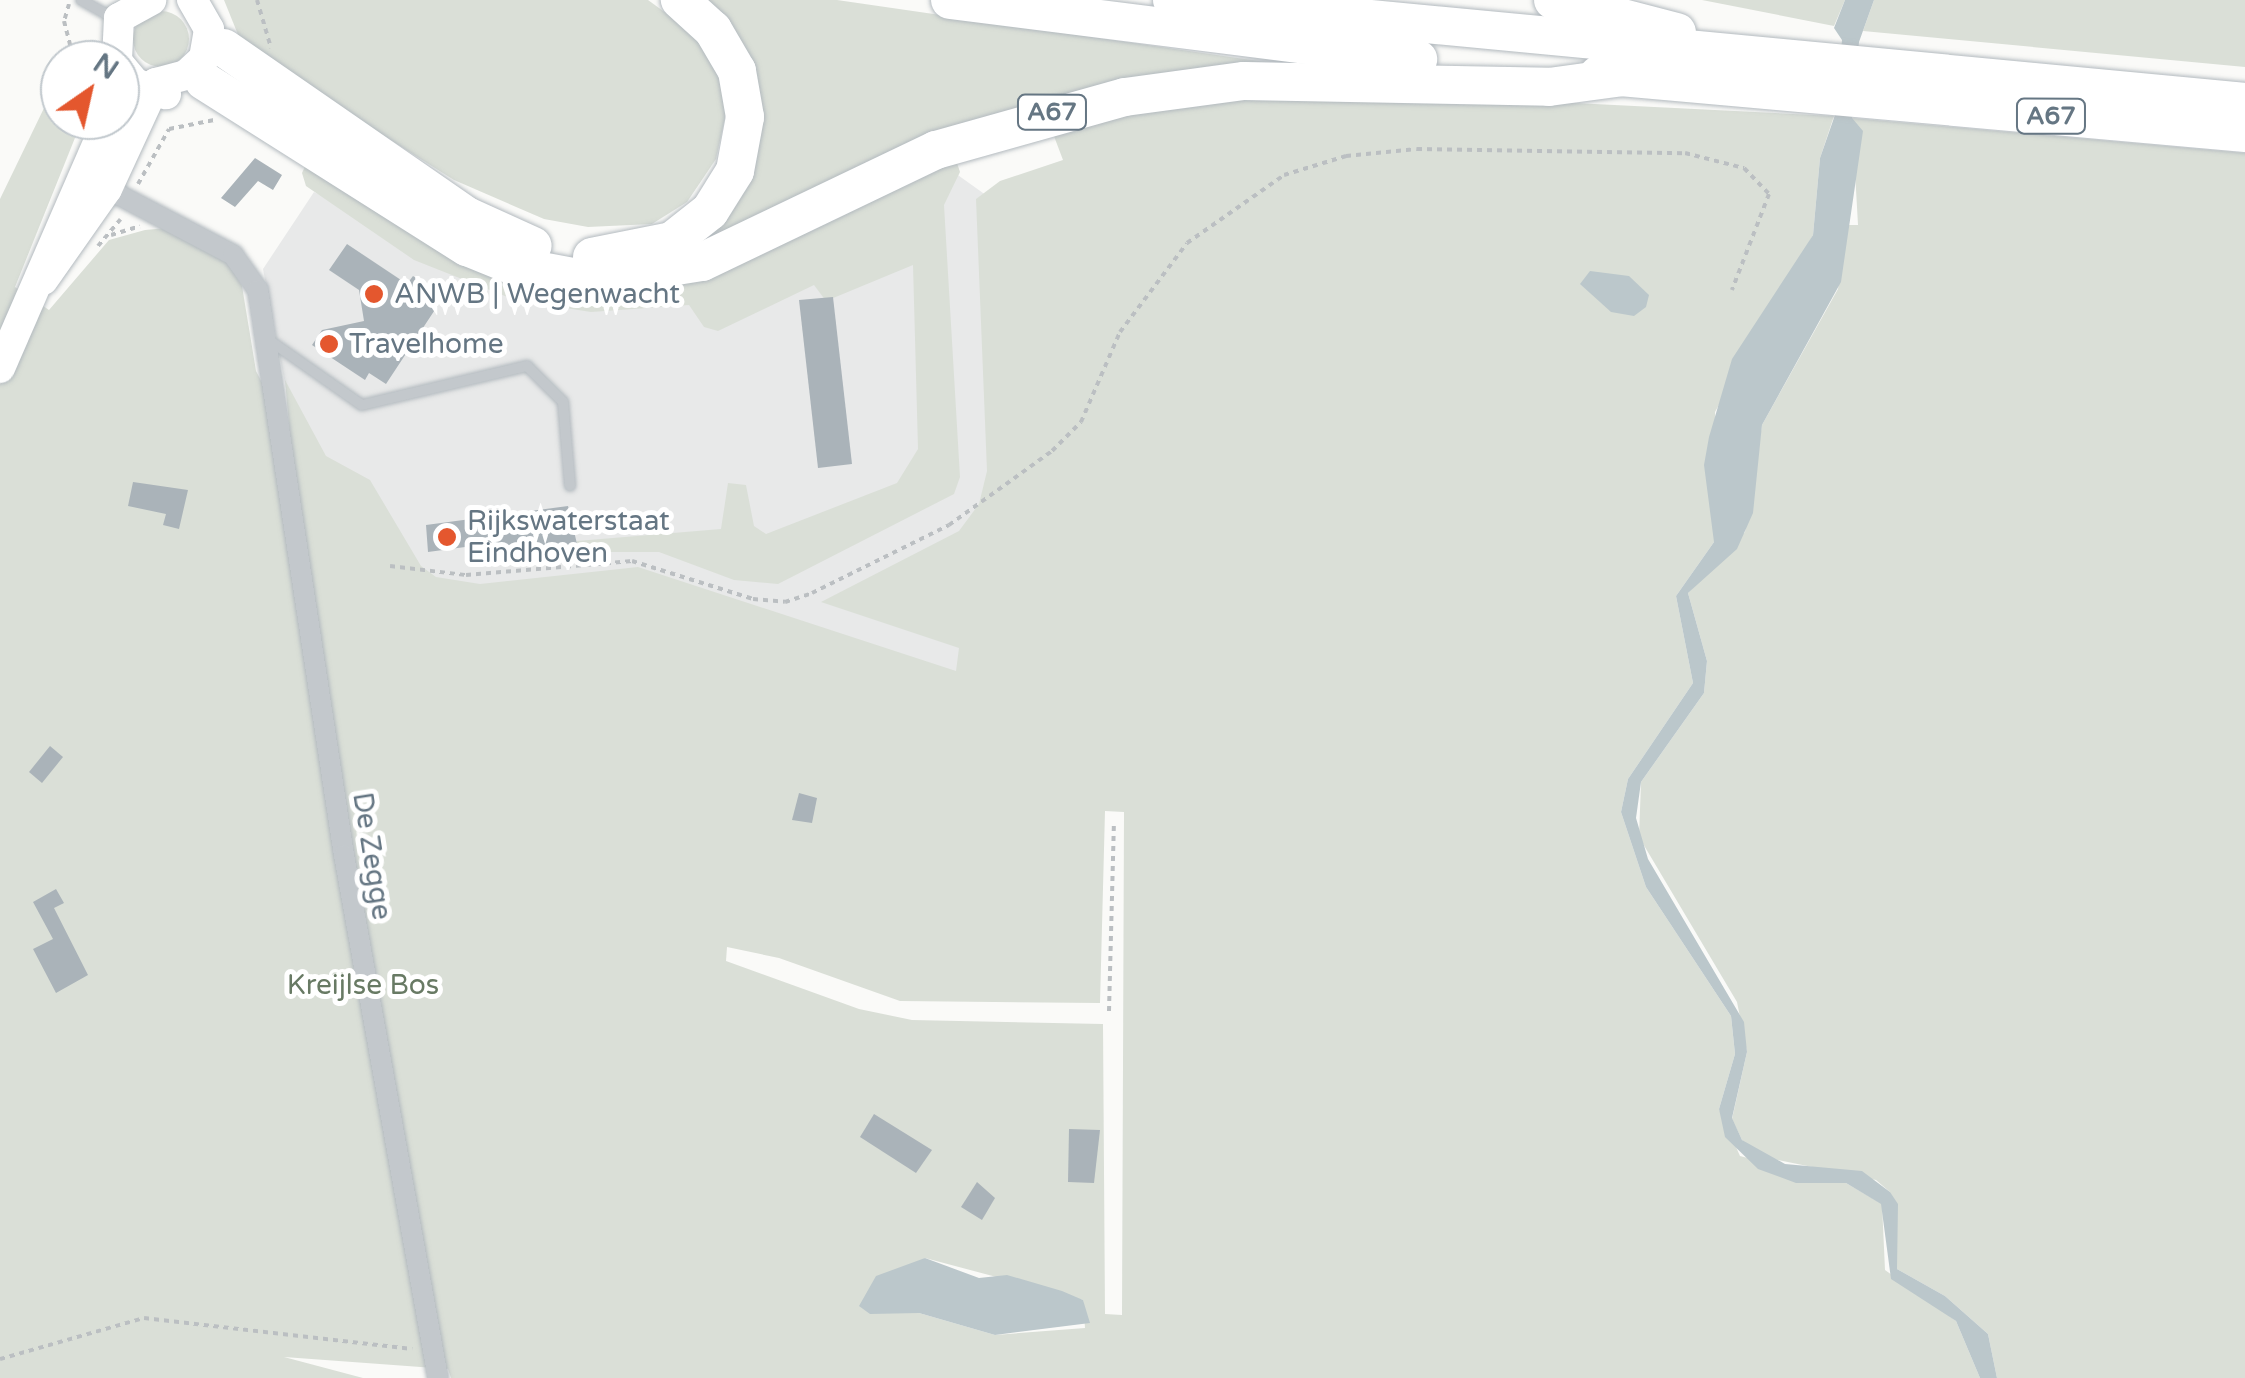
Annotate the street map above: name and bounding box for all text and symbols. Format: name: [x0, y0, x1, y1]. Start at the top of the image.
north arrow: [40, 40, 140, 140]
text: N: [87, 46, 124, 87]
road number: A67: [1014, 92, 1090, 132]
road number: A67: [2014, 96, 2088, 136]
place label: ANWB | Wegenwacht: [394, 277, 680, 311]
marker: ANWB | Wegenwacht: [363, 283, 385, 305]
place label: Travelhome: [349, 327, 504, 361]
marker: Travelhome: [318, 333, 340, 355]
place label: Rijkswaterstaat Eindhoven: [467, 504, 670, 570]
marker: Rijkswaterstaat Eindhoven: [436, 526, 458, 548]
street label: De Zegge: [345, 790, 399, 922]
park label: Kreijlse Bos: [287, 968, 439, 1002]

